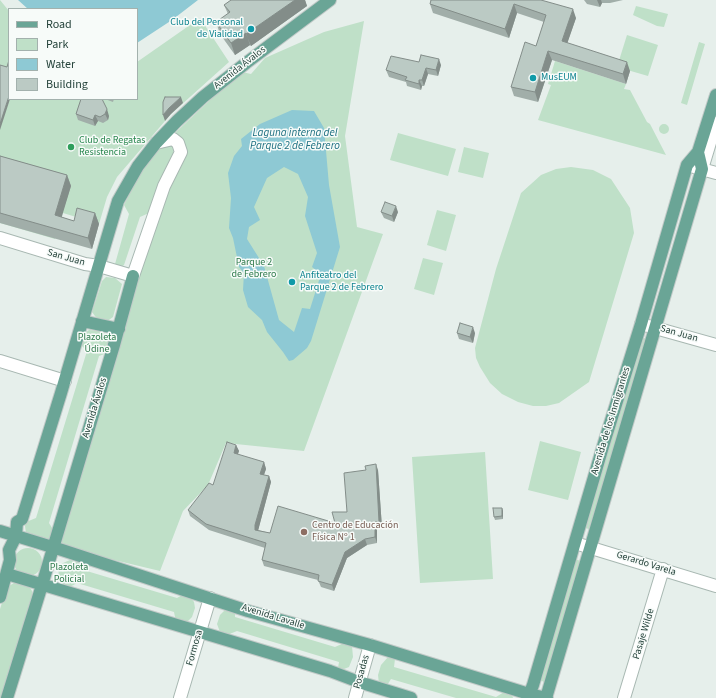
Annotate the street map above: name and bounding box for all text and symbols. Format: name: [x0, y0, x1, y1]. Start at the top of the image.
legend: [8, 8, 138, 100]
text: Road: [46, 16, 72, 33]
place label: Club del Personal de Vialidad: [170, 17, 243, 40]
marker: Club del Personal de Vialidad: [246, 24, 256, 34]
text: Park: [46, 36, 68, 53]
street label: Avenida Ávalos: [212, 44, 268, 92]
text: Water: [46, 56, 75, 73]
place label: MusEUM: [541, 72, 577, 84]
marker: MusEUM: [528, 73, 538, 83]
text: Building: [46, 76, 88, 93]
water label: Laguna interna del Parque 2 de Febrero: [250, 127, 340, 153]
place label: Club de Regatas Resistencia: [79, 135, 145, 158]
marker: Club de Regatas Resistencia: [66, 142, 76, 152]
street label: San Juan: [46, 247, 86, 269]
park label: Parque 2 de Febrero: [232, 257, 276, 280]
place label: Anfiteatro del Parque 2 de Febrero: [300, 270, 383, 294]
marker: Anfiteatro del Parque 2 de Febrero: [287, 277, 297, 287]
street label: San Juan: [659, 323, 699, 345]
park label: Plazoleta Údine: [78, 332, 116, 356]
street label: Avenida de los Inmigrantes: [589, 366, 633, 476]
street label: Avenida Ávalos: [80, 376, 110, 440]
place label: Centro de Educación Física Nº 1: [312, 520, 398, 544]
marker: Centro de Educación Física Nº 1: [299, 527, 309, 537]
street label: Gerardo Varela: [615, 549, 677, 579]
park label: Plazoleta Policial: [50, 562, 88, 586]
street label: Avenida Lavalle: [240, 602, 306, 632]
street label: Pasaje Wilde: [631, 607, 657, 661]
street label: Formosa: [184, 629, 206, 667]
street label: Posadas: [351, 654, 373, 690]

